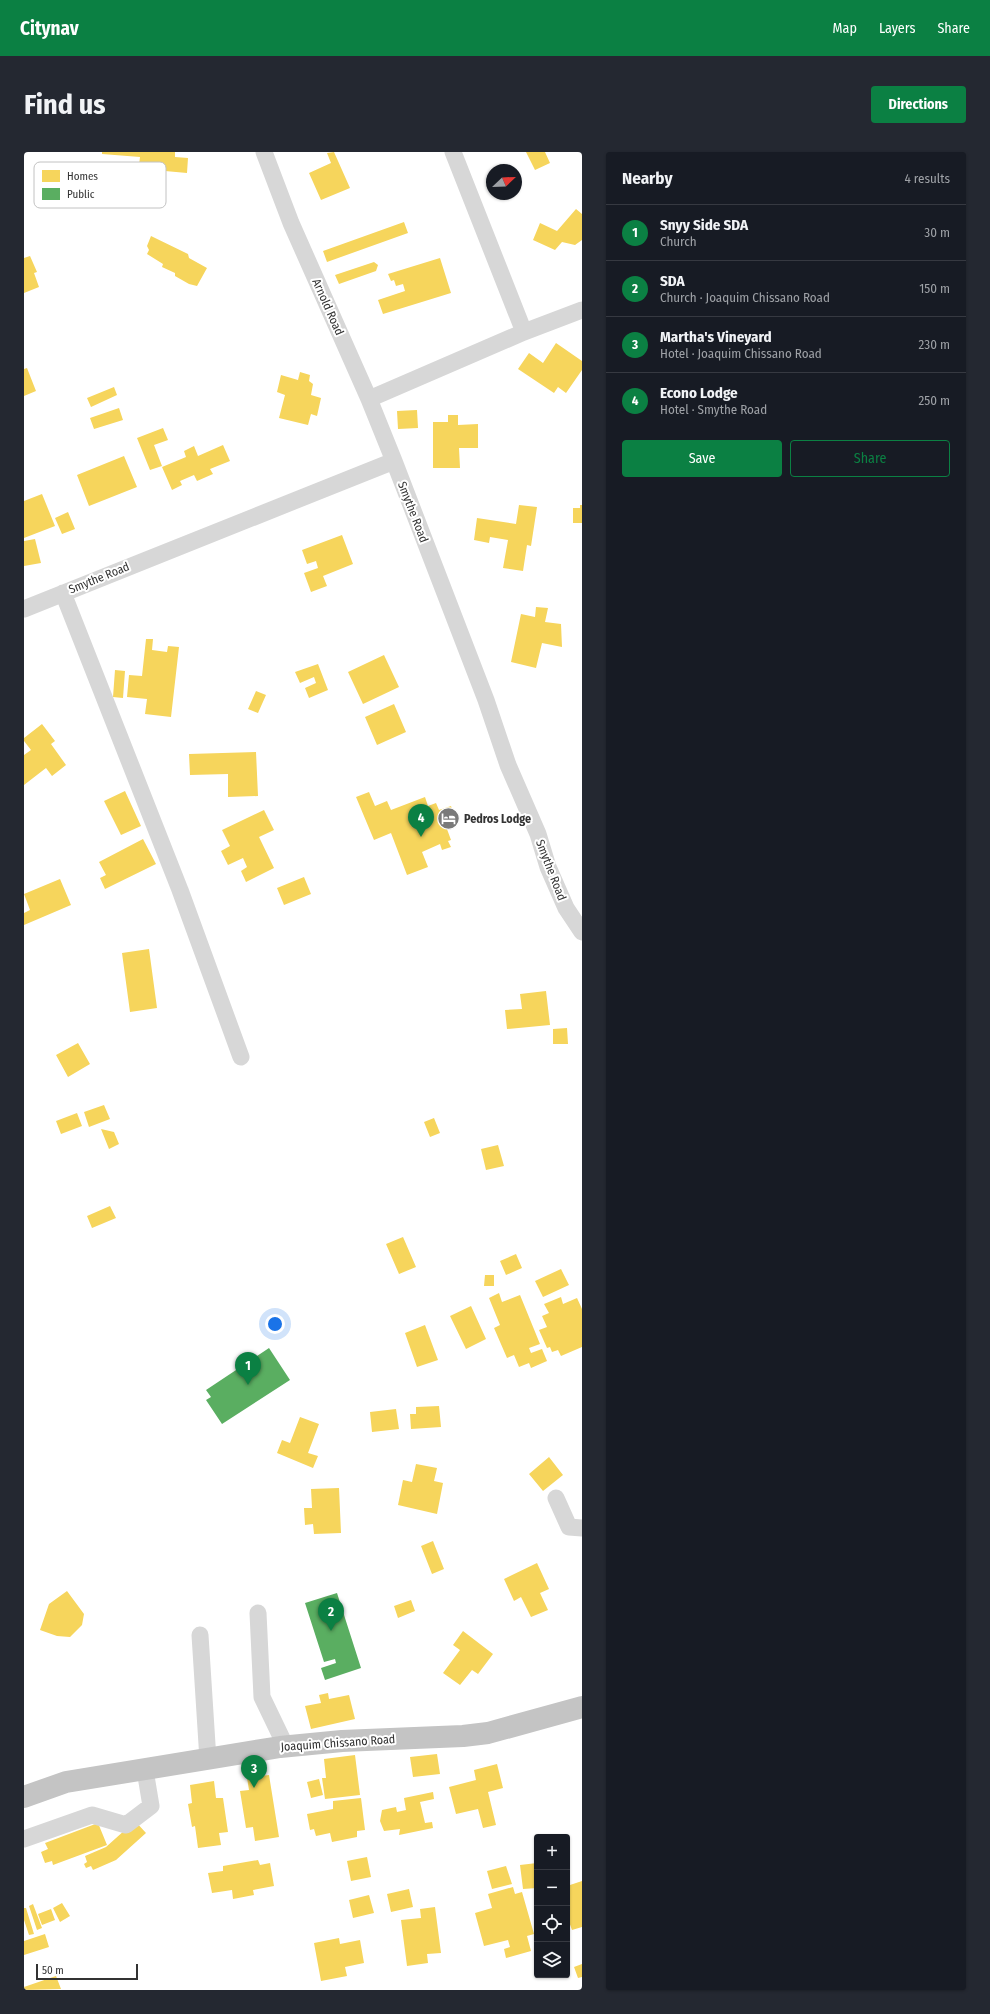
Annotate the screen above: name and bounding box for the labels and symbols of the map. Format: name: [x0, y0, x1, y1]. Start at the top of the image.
legend: [34, 162, 166, 208]
north arrow: [486, 164, 522, 200]
text: Homes: [67, 170, 98, 183]
text: Public: [67, 188, 95, 201]
street label: Arnold Road: [309, 277, 347, 337]
street label: Smythe Road: [395, 479, 431, 545]
street label: Smythe Road: [67, 559, 131, 597]
pin: 4: [408, 804, 434, 837]
hotel icon: Pedros Lodge: [436, 806, 462, 832]
place label: Pedros Lodge: [464, 812, 531, 826]
street label: Smythe Road: [533, 837, 569, 903]
your location: [265, 1314, 285, 1334]
pin: 1: [235, 1352, 261, 1385]
pin: 2: [318, 1598, 344, 1631]
street label: Joaquim Chissano Road: [280, 1732, 396, 1754]
pin: 3: [241, 1755, 267, 1788]
scale bar: [36, 1962, 138, 1981]

